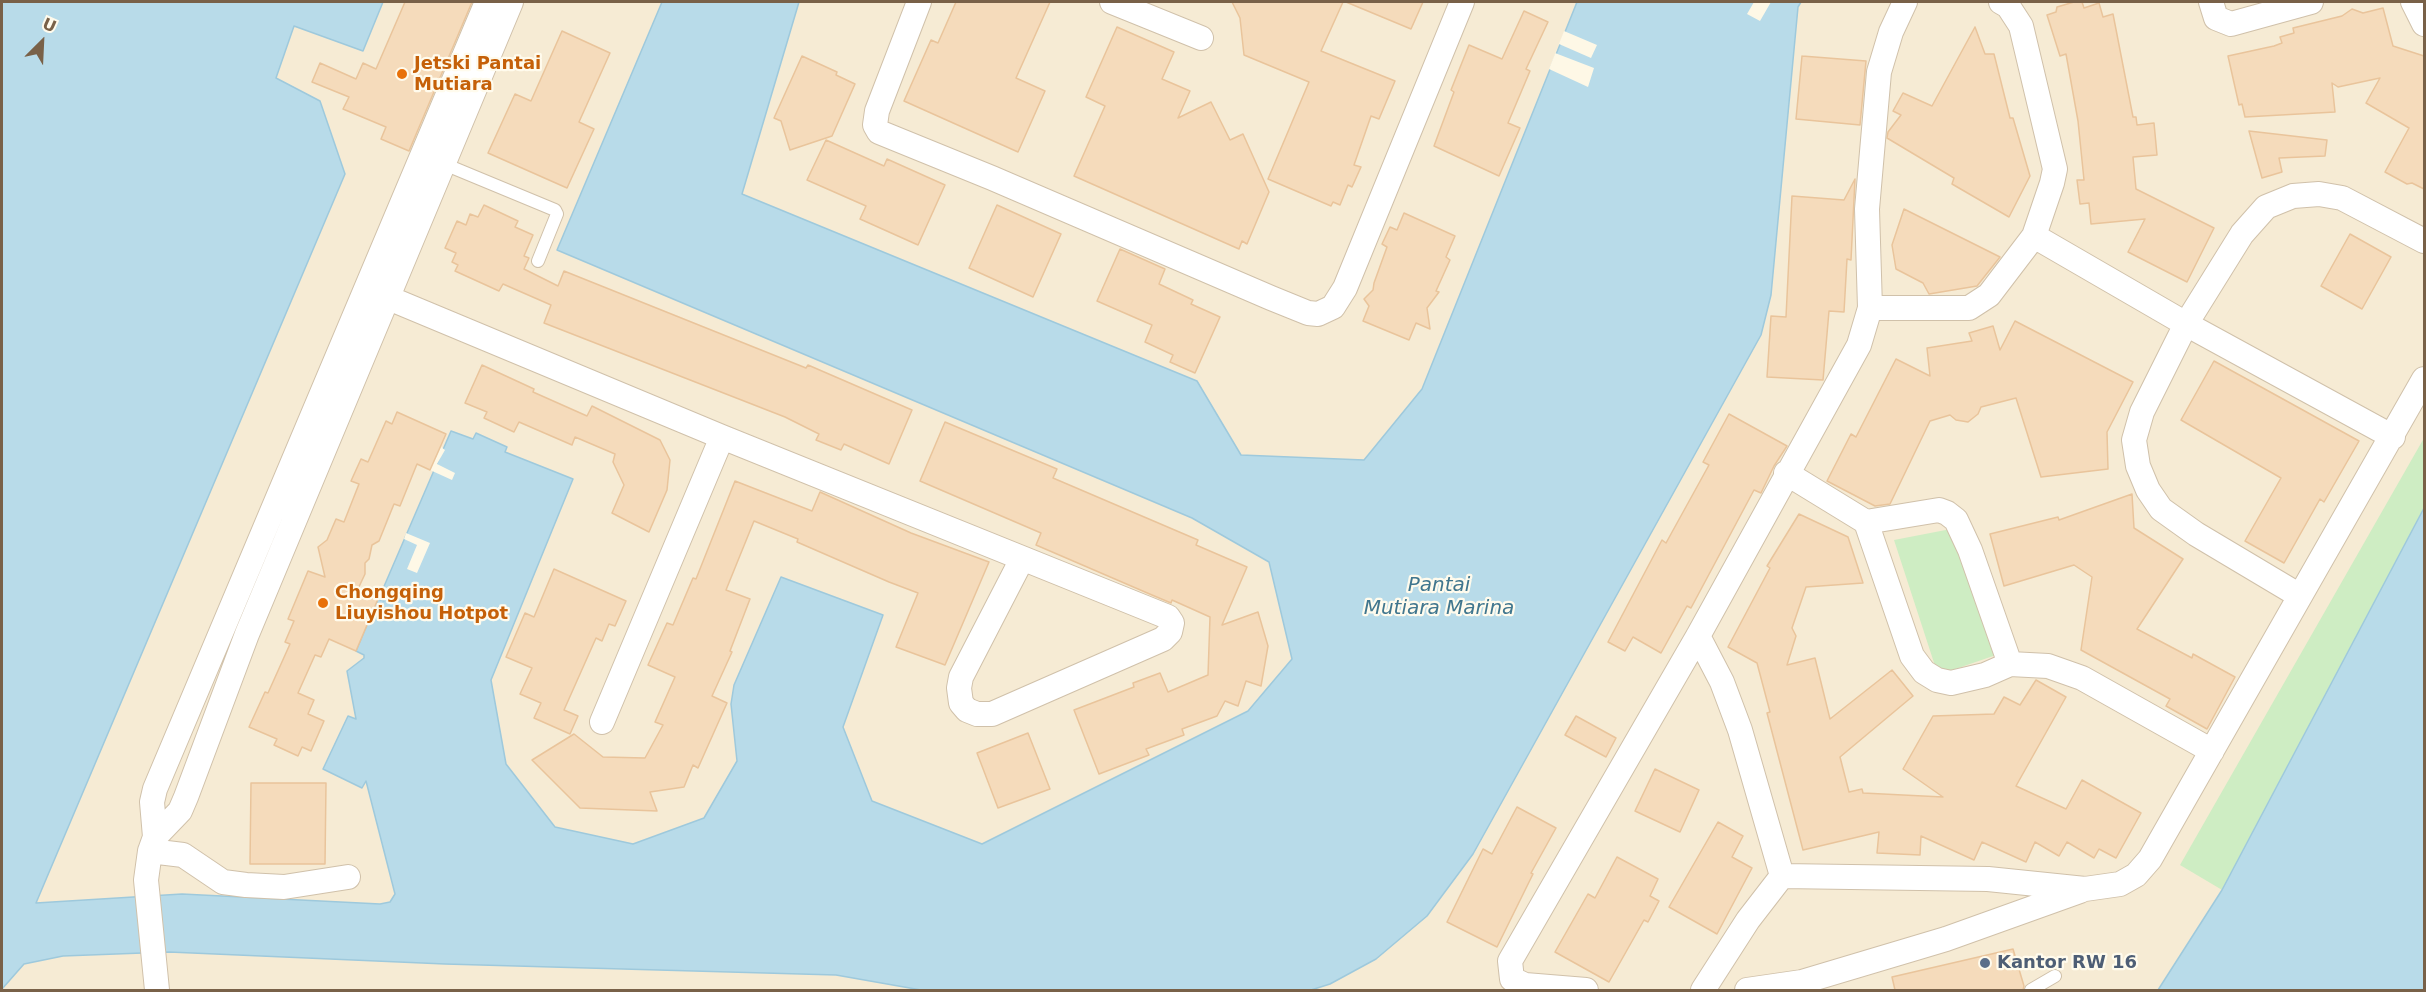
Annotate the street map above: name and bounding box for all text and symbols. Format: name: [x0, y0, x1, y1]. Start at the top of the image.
north arrow: [12, 12, 72, 72]
text: U: [40, 14, 59, 36]
place label: Jetski Pantai Mutiara: [414, 53, 541, 96]
marker: Jetski Pantai Mutiara: [395, 67, 409, 81]
water label: Pantai Mutiara Marina: [1364, 574, 1514, 621]
place label: Chongqing Liuyishou Hotpot: [335, 582, 508, 624]
marker: Chongqing Liuyishou Hotpot: [316, 596, 330, 610]
place label: Kantor RW 16: [1997, 952, 2137, 974]
marker: Kantor RW 16: [1978, 956, 1992, 970]

